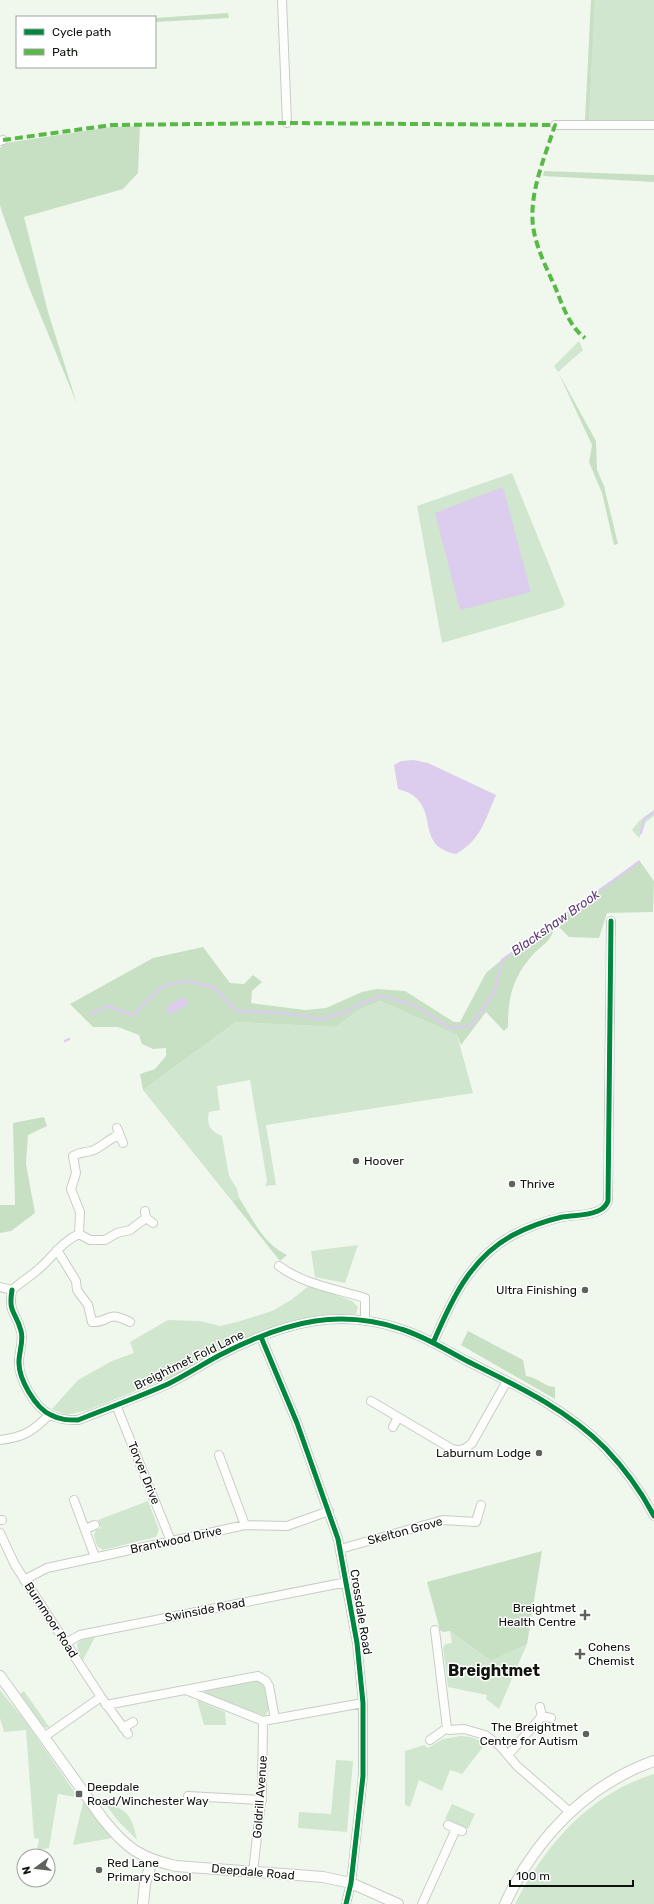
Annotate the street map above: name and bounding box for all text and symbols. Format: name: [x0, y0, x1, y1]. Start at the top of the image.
legend: [16, 16, 156, 68]
text: Cycle path: [52, 25, 111, 39]
text: Path: [52, 45, 78, 59]
water label: Blackshaw Brook: [508, 886, 602, 958]
place label: Hoover: [364, 1154, 404, 1168]
marker: Hoover: [351, 1156, 361, 1166]
place label: Thrive: [520, 1177, 555, 1191]
marker: Thrive: [507, 1179, 517, 1189]
place label: Ultra Finishing: [496, 1283, 577, 1297]
marker: Ultra Finishing: [580, 1285, 590, 1295]
street label: Breightmet Fold Lane: [132, 1327, 246, 1393]
street label: Torver Drive: [125, 1440, 163, 1507]
place label: Laburnum Lodge: [436, 1446, 531, 1460]
marker: Laburnum Lodge: [534, 1448, 544, 1458]
street label: Skelton Grove: [366, 1514, 444, 1548]
street label: Brantwood Drive: [129, 1523, 223, 1557]
street label: Crossdale Road: [347, 1568, 375, 1656]
street label: Burnmoor Road: [21, 1580, 81, 1660]
street label: Swinside Road: [164, 1595, 246, 1625]
place label: Breightmet Health Centre: [498, 1601, 576, 1629]
marker: Breightmet Health Centre: [579, 1609, 591, 1621]
place label: Cohens Chemist: [588, 1640, 635, 1668]
marker: Cohens Chemist: [575, 1649, 585, 1659]
district label: Breightmet: [448, 1661, 541, 1680]
place label: The Breightmet Centre for Autism: [480, 1720, 578, 1748]
marker: The Breightmet Centre for Autism: [581, 1729, 591, 1739]
street label: Goldrill Avenue: [250, 1755, 270, 1839]
place label: Deepdale Road/Winchester Way: [87, 1780, 209, 1808]
marker: Deepdale Road/Winchester Way: [74, 1789, 84, 1799]
north arrow: [16, 1848, 56, 1888]
place label: Red Lane Primary School: [107, 1856, 191, 1884]
street label: Deepdale Road: [211, 1861, 295, 1883]
scale bar: [510, 1862, 633, 1888]
text: N: [19, 1865, 34, 1876]
marker: Red Lane Primary School: [94, 1865, 104, 1875]
text: 100 m: [516, 1869, 550, 1883]

